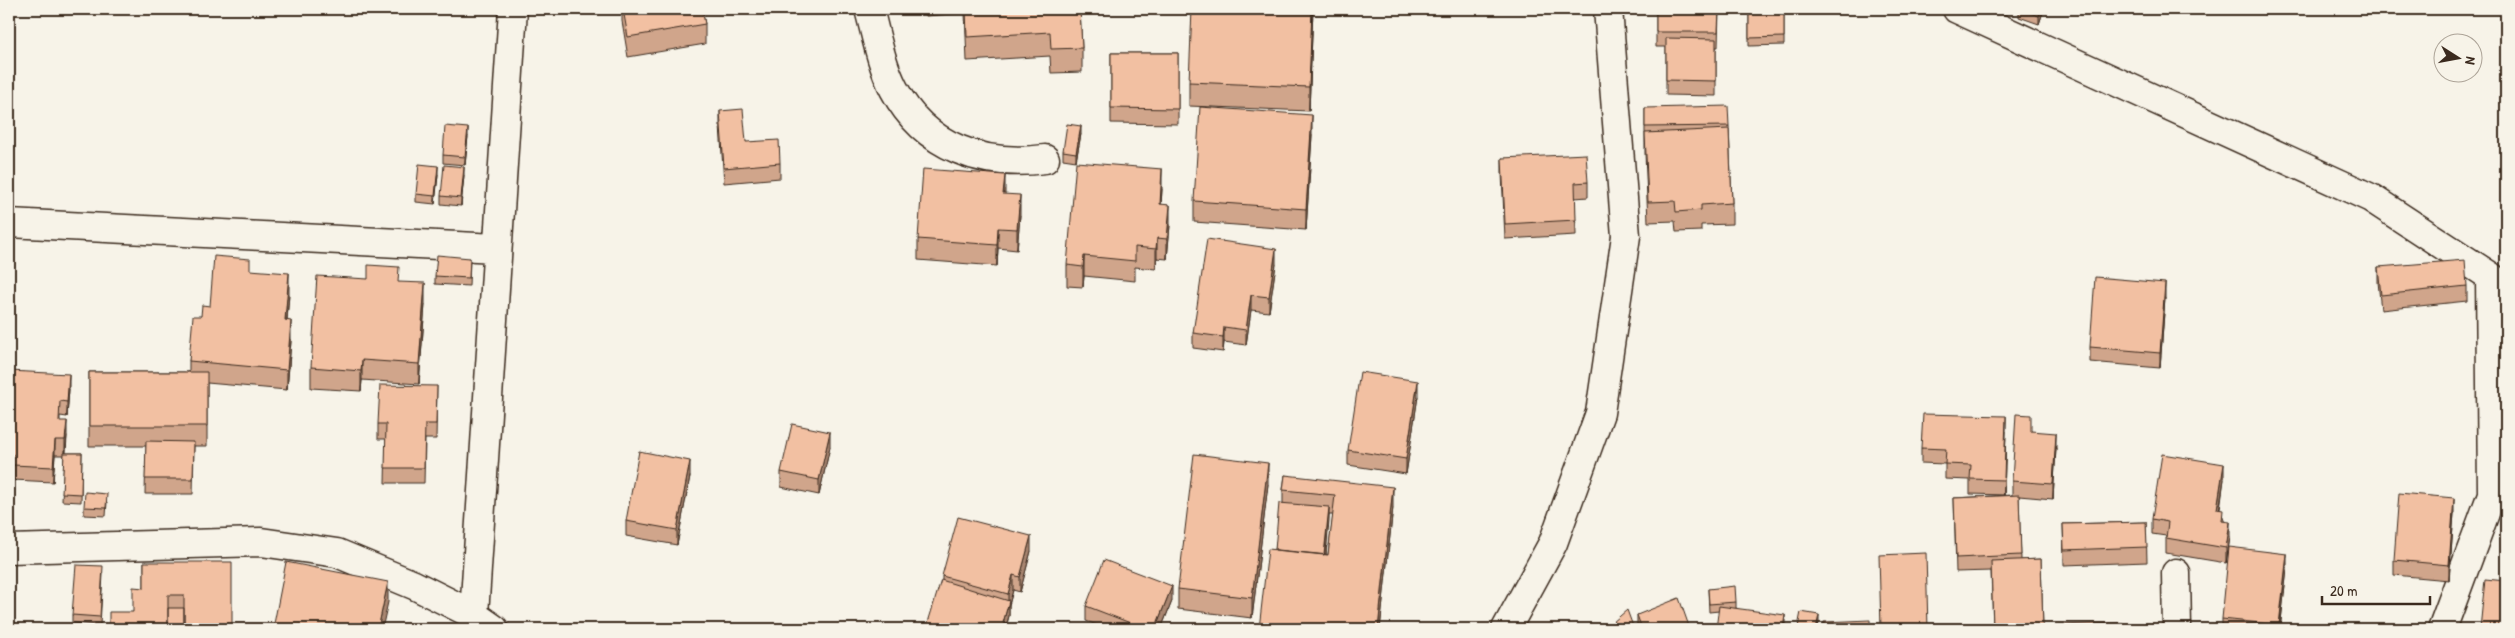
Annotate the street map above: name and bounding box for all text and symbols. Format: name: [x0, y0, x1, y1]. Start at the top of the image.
north arrow: [2432, 32, 2482, 82]
text: N: [2461, 55, 2481, 67]
scale bar: [2322, 573, 2430, 605]
text: 20 m: [2330, 580, 2357, 601]

